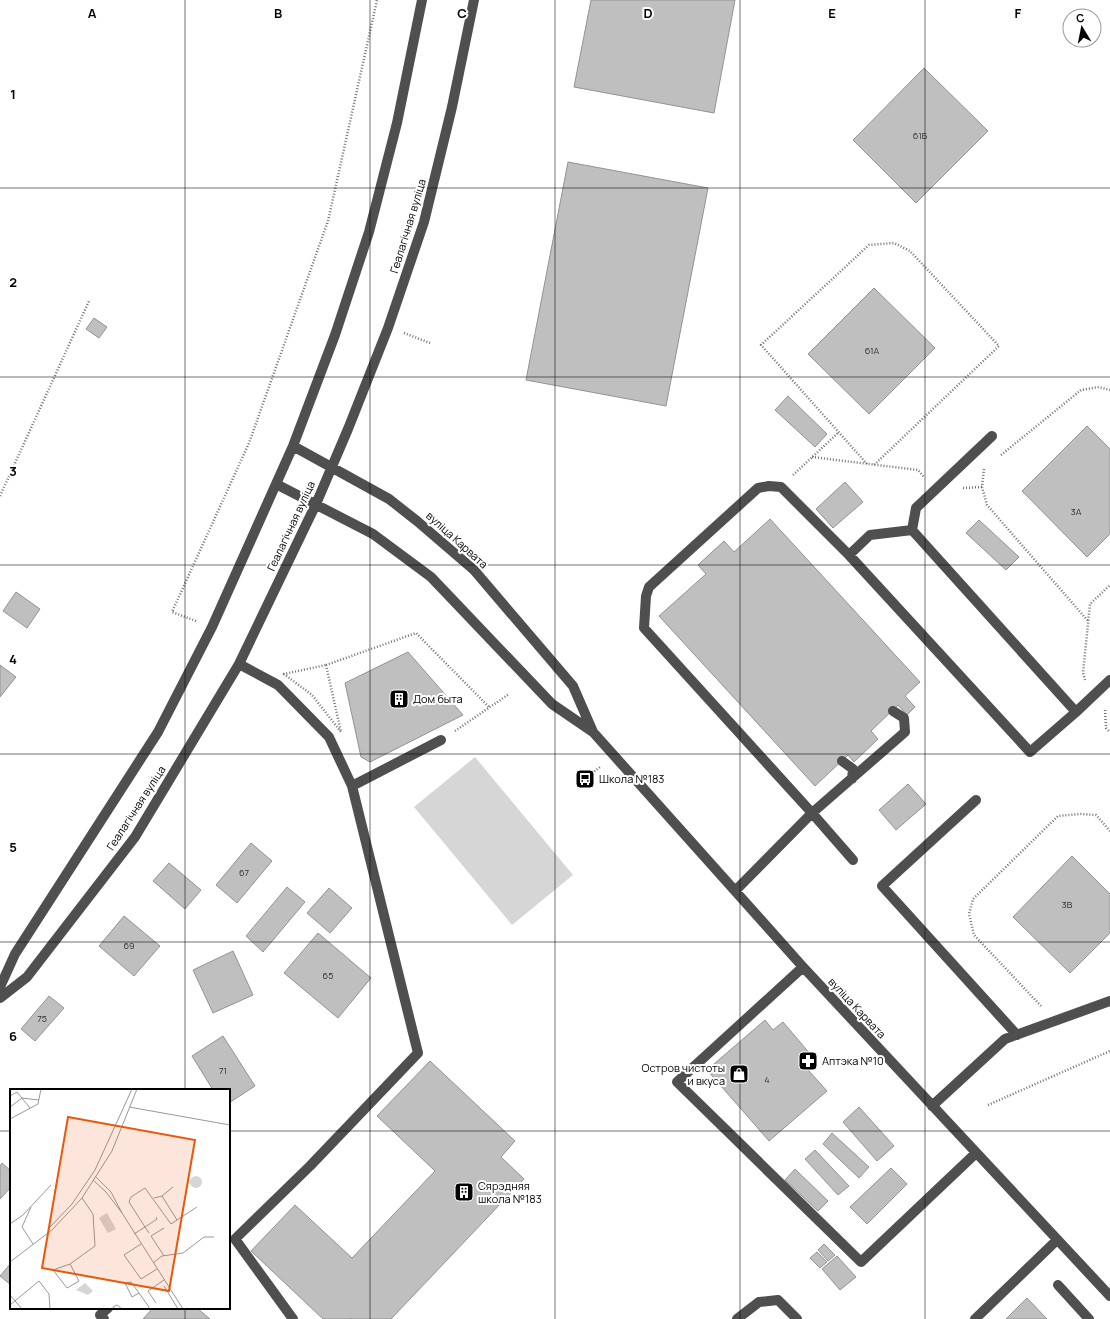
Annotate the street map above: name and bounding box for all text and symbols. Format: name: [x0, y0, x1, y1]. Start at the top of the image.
text: A: [88, 4, 97, 22]
text: B: [274, 4, 282, 22]
text: C: [457, 4, 467, 22]
text: D: [643, 4, 653, 22]
text: E: [828, 4, 836, 22]
text: F: [1015, 4, 1022, 22]
north arrow: [1062, 8, 1102, 48]
text: С: [1075, 10, 1085, 26]
text: 1: [10, 85, 16, 103]
house number: 61Б: [913, 129, 928, 142]
street label: Геалагічная вуліца: [386, 177, 429, 275]
text: 2: [9, 273, 17, 291]
house number: 61А: [865, 344, 880, 357]
text: 3: [9, 462, 17, 480]
street label: Геалагічная вуліца: [263, 478, 318, 573]
house number: 3А: [1071, 505, 1082, 518]
street label: вуліца Карвата: [423, 508, 491, 571]
text: 4: [9, 650, 17, 668]
building icon: Дом быта: [388, 688, 410, 710]
place label: Дом быта: [413, 691, 463, 706]
street label: Геалагічная вуліца: [103, 763, 168, 853]
bus stop icon: Школа №183: [574, 768, 596, 790]
place label: Школа №183: [599, 771, 664, 786]
text: 5: [9, 838, 17, 856]
house number: 67: [239, 866, 250, 879]
house number: 3В: [1062, 898, 1073, 911]
house number: 69: [123, 939, 135, 952]
house number: 65: [323, 969, 333, 982]
street label: вуліца Карвата: [825, 974, 889, 1041]
house number: 75: [37, 1012, 47, 1025]
text: 6: [9, 1027, 17, 1045]
pharmacy icon: Аптэка №10: [797, 1050, 819, 1072]
place label: Аптэка №10: [822, 1053, 884, 1068]
place label: Остров чистоты и вкуса: [641, 1060, 725, 1088]
shop icon: Остров чистоты и вкуса: [728, 1063, 750, 1085]
house number: 71: [219, 1064, 227, 1077]
house number: 4: [764, 1073, 770, 1086]
inset map: [10, 1089, 230, 1309]
place label: Сярэдняя школа №183: [478, 1178, 542, 1206]
building icon: Сярэдняя школа №183: [453, 1181, 475, 1203]

